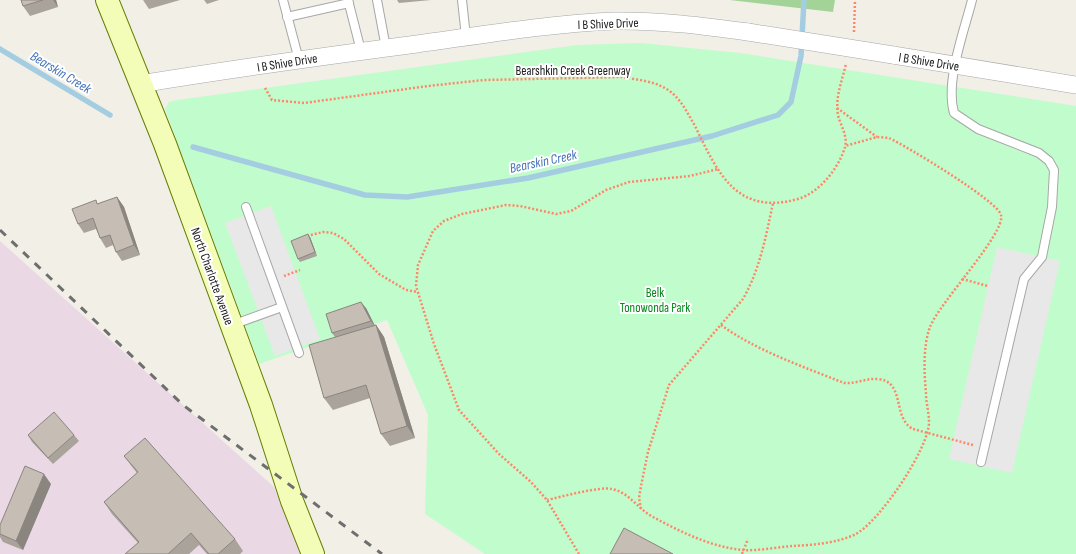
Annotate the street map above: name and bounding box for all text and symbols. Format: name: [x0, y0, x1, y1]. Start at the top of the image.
street label: I B Shive Drive: [577, 15, 639, 33]
water label: Bearskin Creek: [27, 48, 95, 98]
street label: I B Shive Drive: [897, 49, 960, 75]
street label: I B Shive Drive: [256, 50, 319, 76]
street label: Bearshkin Creek Greenway: [515, 63, 631, 79]
water label: Bearskin Creek: [508, 146, 579, 177]
street label: North Charlotte Avenue: [187, 225, 237, 327]
park label: Belk Tonowonda Park: [620, 285, 690, 316]

